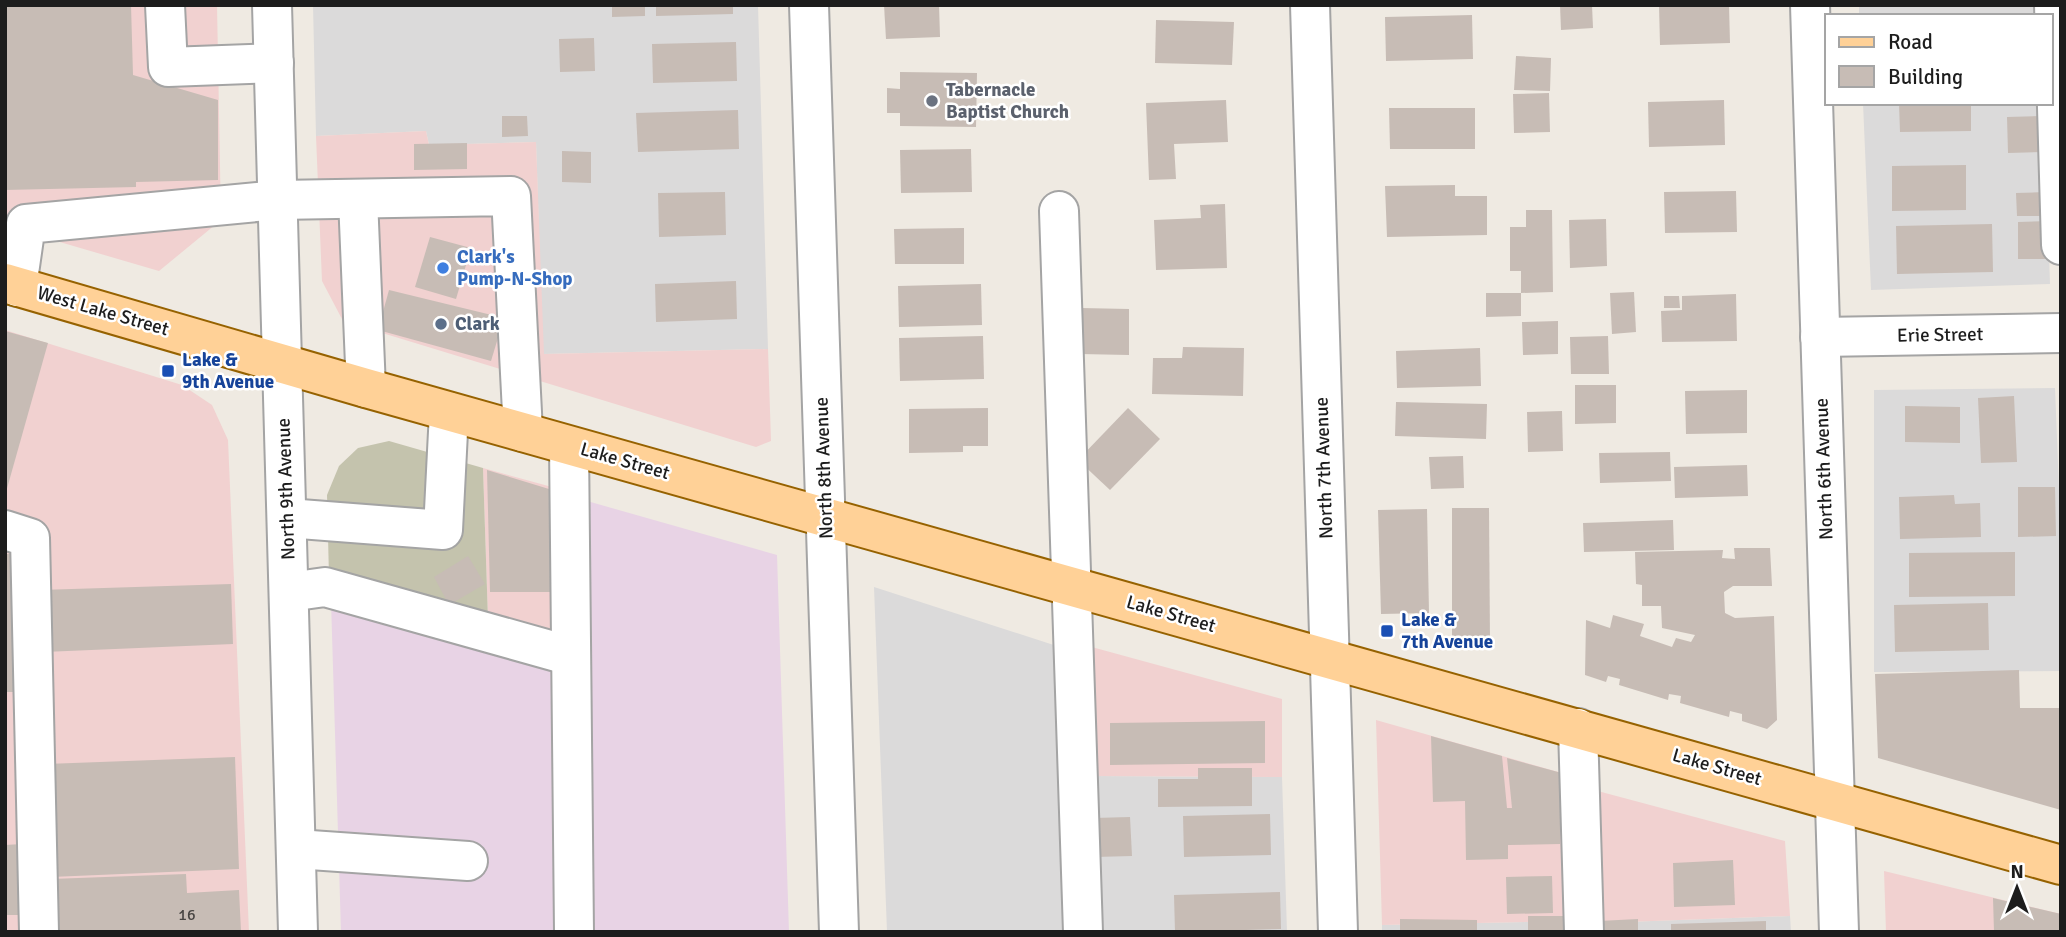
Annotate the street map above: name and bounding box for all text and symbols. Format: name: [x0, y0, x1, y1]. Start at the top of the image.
legend: [1825, 14, 2052, 105]
text: Road: [1888, 29, 1933, 55]
text: Building: [1888, 64, 1963, 90]
place label: Tabernacle Baptist Church: [946, 78, 1069, 124]
marker: Tabernacle Baptist Church: [924, 93, 940, 109]
place label: Clark's Pump-N-Shop: [457, 245, 573, 291]
marker: Clark's Pump-N-Shop: [435, 260, 451, 276]
street label: West Lake Street: [34, 281, 172, 341]
place label: Clark: [455, 312, 500, 336]
marker: Clark: [433, 316, 449, 332]
street label: Erie Street: [1897, 322, 1984, 348]
place label: Lake & 9th Avenue: [182, 348, 274, 394]
marker: Lake & 9th Avenue: [160, 363, 176, 379]
street label: North 8th Avenue: [810, 397, 838, 539]
street label: North 7th Avenue: [1310, 397, 1338, 539]
street label: North 6th Avenue: [1810, 398, 1838, 540]
street label: North 9th Avenue: [272, 418, 300, 560]
street label: Lake Street: [578, 437, 673, 485]
street label: Lake Street: [1124, 590, 1219, 638]
place label: Lake & 7th Avenue: [1401, 608, 1493, 654]
marker: Lake & 7th Avenue: [1379, 623, 1395, 639]
street label: Lake Street: [1670, 743, 1765, 791]
north arrow: [1982, 853, 2052, 923]
text: N: [2010, 860, 2024, 884]
house number: 16: [178, 905, 196, 925]

